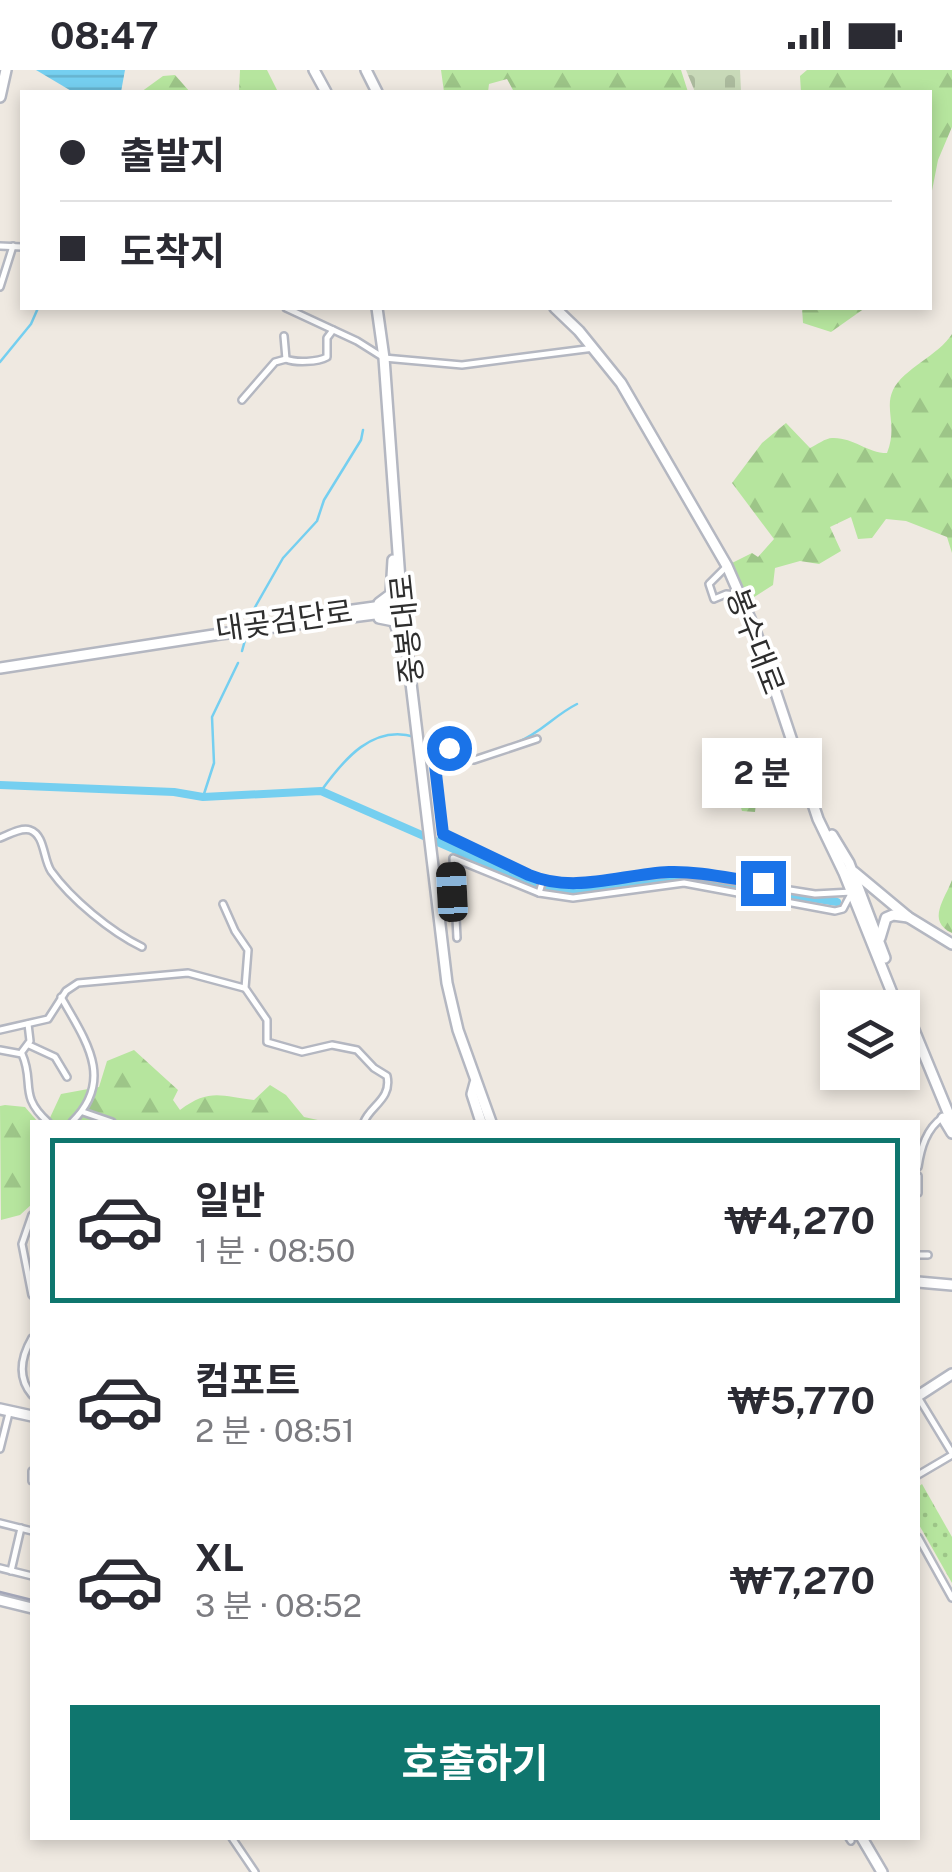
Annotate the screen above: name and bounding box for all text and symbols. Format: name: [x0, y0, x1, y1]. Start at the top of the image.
text: 08:47: [50, 13, 159, 58]
text: 출발지: [120, 133, 225, 178]
text: 도착지: [120, 229, 225, 274]
street label: 중봉대로: [382, 572, 430, 686]
street label: 봉수대로: [719, 583, 793, 699]
street label: 대곶검단로: [213, 593, 355, 647]
route start: [427, 726, 472, 771]
callout: 2 분: [703, 738, 823, 808]
text: 2 분: [734, 754, 790, 791]
car: [435, 861, 469, 923]
route end: [741, 861, 786, 906]
map controls: [820, 990, 920, 1090]
button: layers: [820, 990, 920, 1090]
icon: car: [75, 1176, 165, 1266]
text: 일반: [195, 1178, 265, 1223]
text: ₩4,270: [724, 1198, 875, 1243]
text: 1 분 · 08:50: [195, 1232, 355, 1269]
icon: car: [75, 1356, 165, 1446]
text: 컴포트: [195, 1358, 300, 1403]
text: ₩5,770: [727, 1378, 875, 1423]
text: 2 분 · 08:51: [195, 1412, 355, 1449]
text: XL: [195, 1535, 244, 1580]
icon: car: [75, 1536, 165, 1626]
text: ₩7,270: [730, 1558, 875, 1603]
text: 3 분 · 08:52: [195, 1587, 362, 1624]
button: 호출하기: [70, 1705, 880, 1820]

